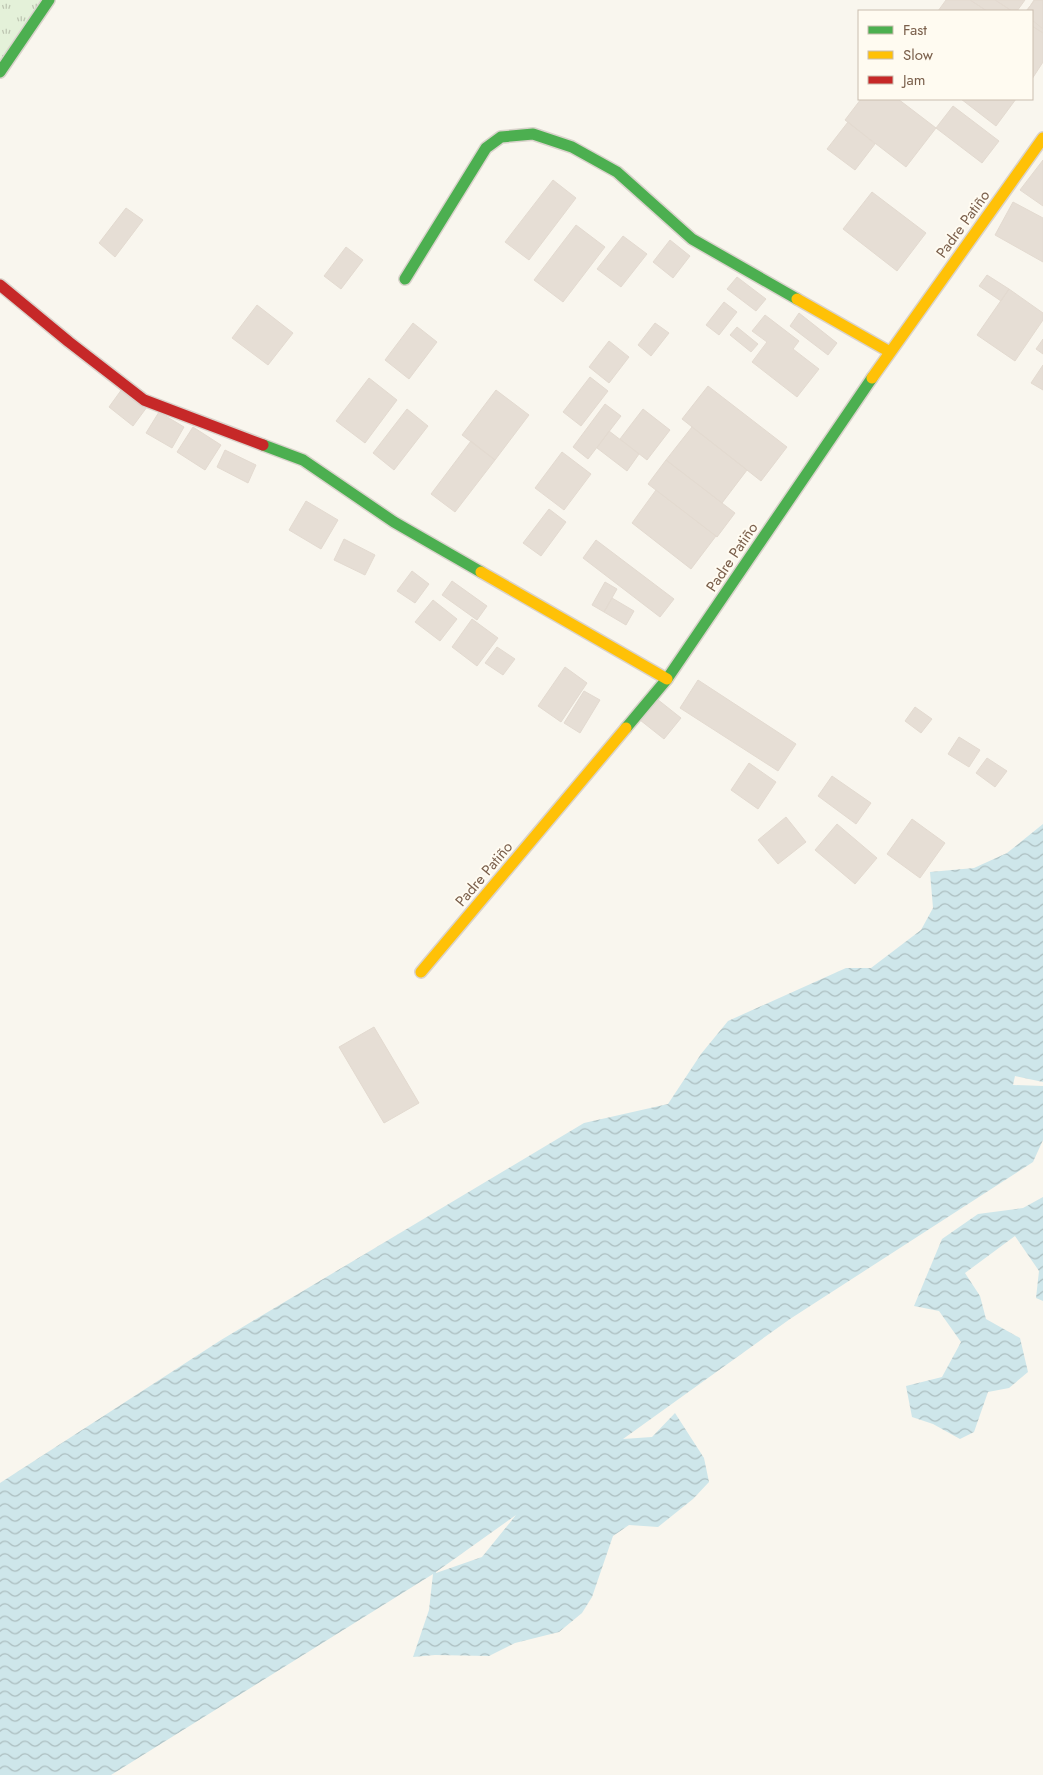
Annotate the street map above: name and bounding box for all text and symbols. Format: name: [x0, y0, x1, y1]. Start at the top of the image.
legend: [858, 10, 1033, 100]
text: Fast: [903, 19, 927, 41]
text: Slow: [903, 44, 934, 66]
text: Jam: [901, 69, 926, 91]
street label: Padre Patiño: [931, 185, 995, 263]
street label: Padre Patiño: [701, 518, 763, 596]
street label: Padre Patiño: [450, 837, 518, 911]

